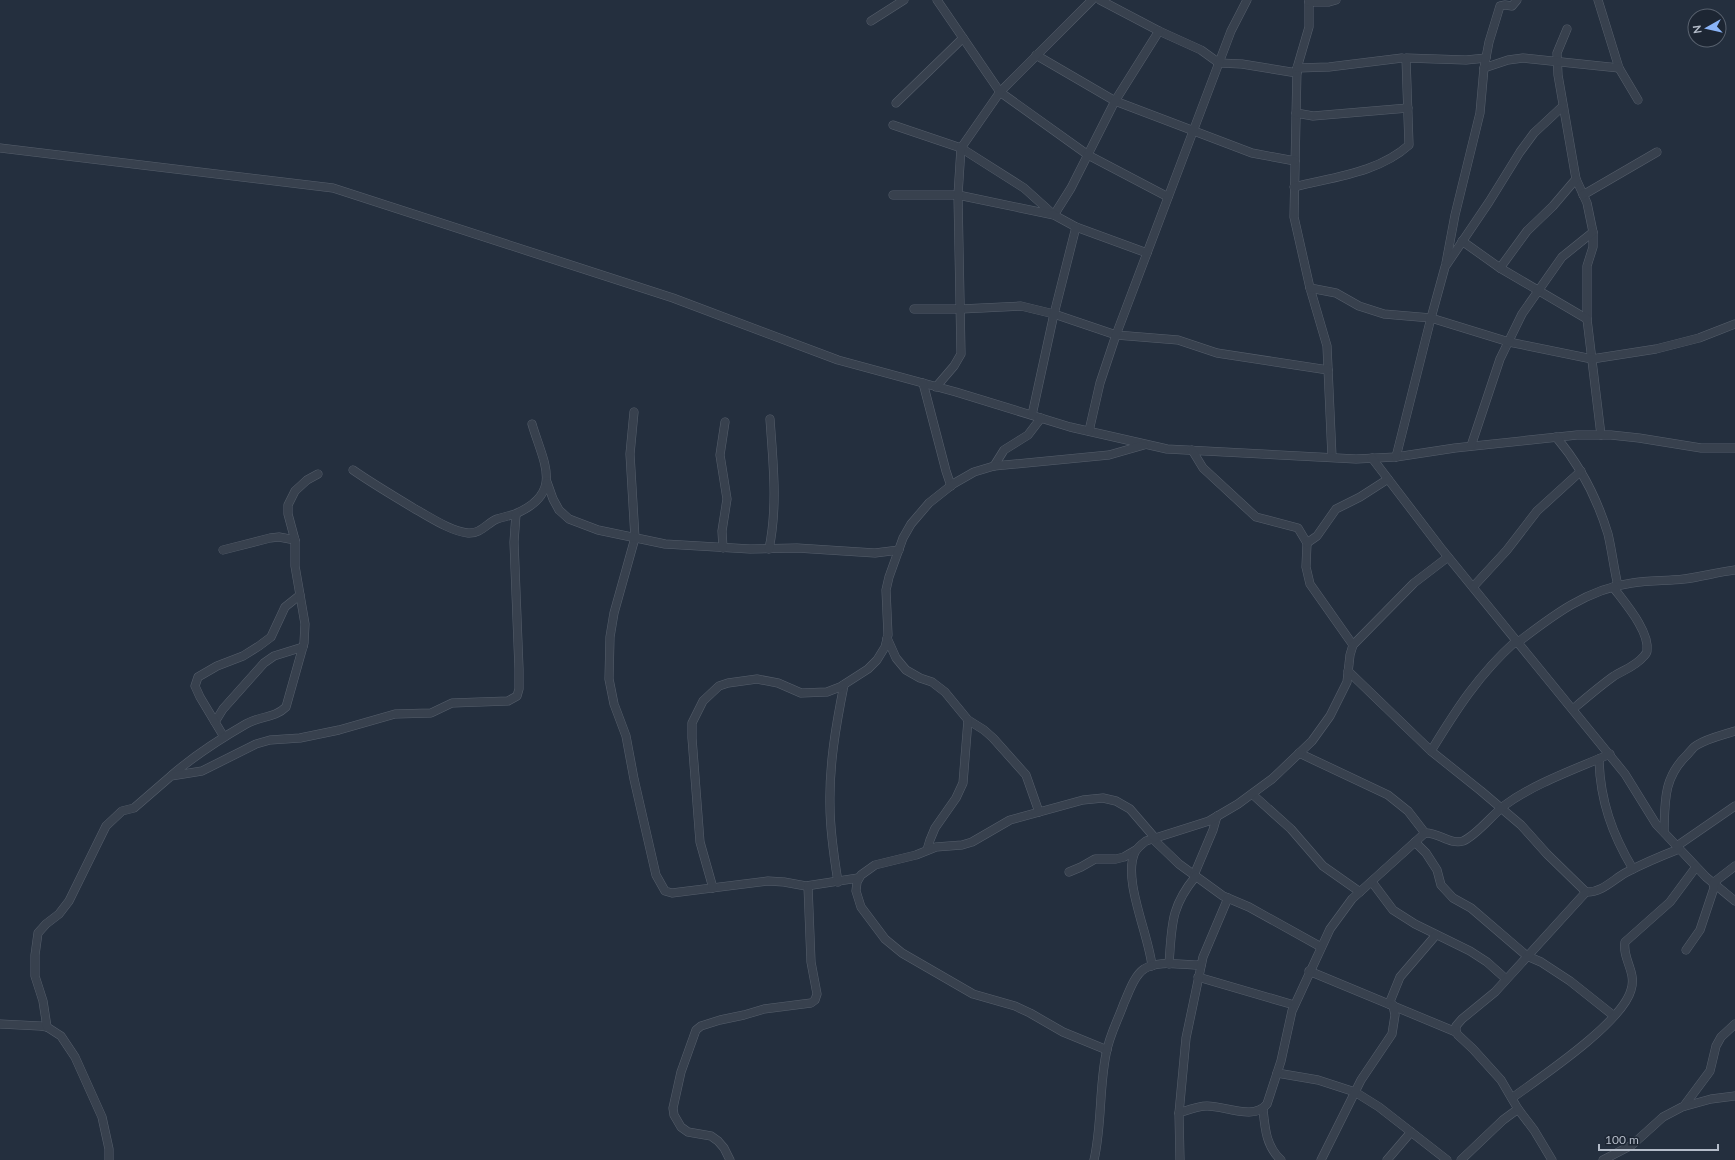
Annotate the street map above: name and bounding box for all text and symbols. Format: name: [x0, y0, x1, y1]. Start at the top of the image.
north arrow: [1687, 8, 1727, 48]
text: N: [1690, 24, 1704, 35]
scale bar: [1599, 1126, 1718, 1152]
text: 100 m: [1605, 1132, 1639, 1147]

